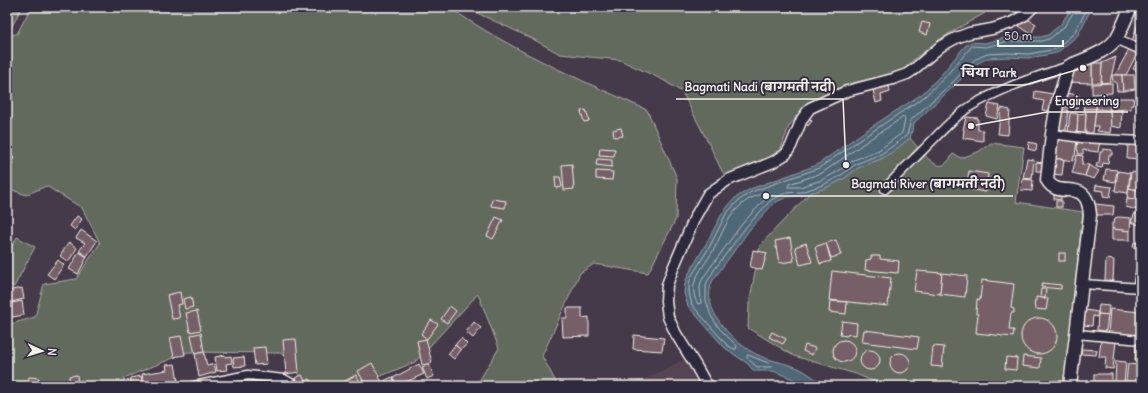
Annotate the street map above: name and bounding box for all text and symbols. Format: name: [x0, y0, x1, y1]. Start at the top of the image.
scale bar: [998, 22, 1063, 48]
text: 50 m: [1004, 28, 1033, 43]
callout: चिया Park: [954, 61, 1025, 85]
text: चिया Park: [960, 64, 1017, 80]
callout: Bagmati Nadi (बागमती नदी): [676, 75, 843, 99]
text: Bagmati Nadi (बागमती नदी): [685, 78, 836, 95]
callout: Engineering: [1047, 88, 1128, 112]
text: Engineering: [1055, 93, 1120, 109]
callout: Bagmati River (बागमती नदी): [844, 172, 1013, 196]
text: Bagmati River (बागमती नदी): [851, 175, 1005, 192]
north arrow: [22, 331, 62, 371]
text: N: [45, 347, 59, 356]

